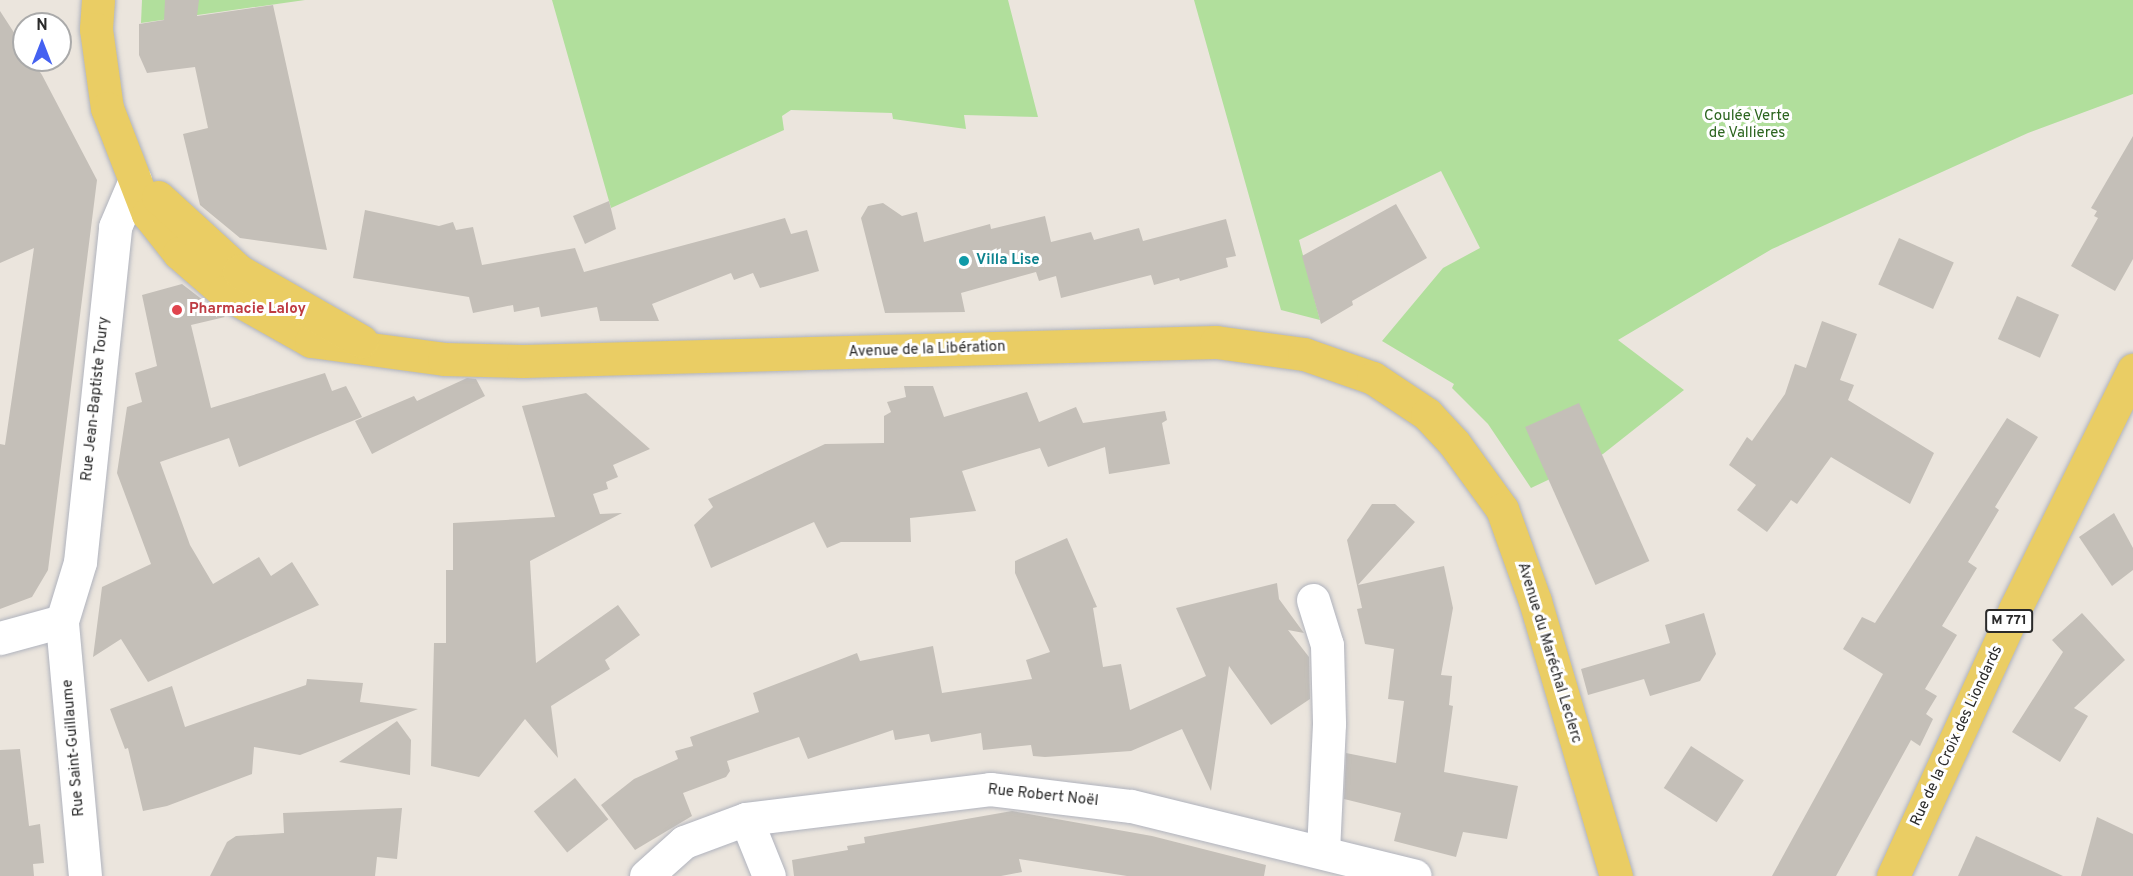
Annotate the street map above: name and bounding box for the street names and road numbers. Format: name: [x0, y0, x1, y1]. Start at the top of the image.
street label: Rue Jean-Baptiste Toury: [78, 315, 114, 483]
street label: Avenue de la Libération: [848, 338, 1006, 362]
street label: Avenue du Maréchal Leclerc: [1513, 560, 1585, 746]
road number: M 771: [1985, 610, 2033, 632]
street label: Rue de la Croix des Liondards: [1907, 643, 2007, 829]
street label: Rue Saint-Guillaume: [59, 679, 89, 817]
street label: Rue Robert Noël: [987, 781, 1099, 811]

